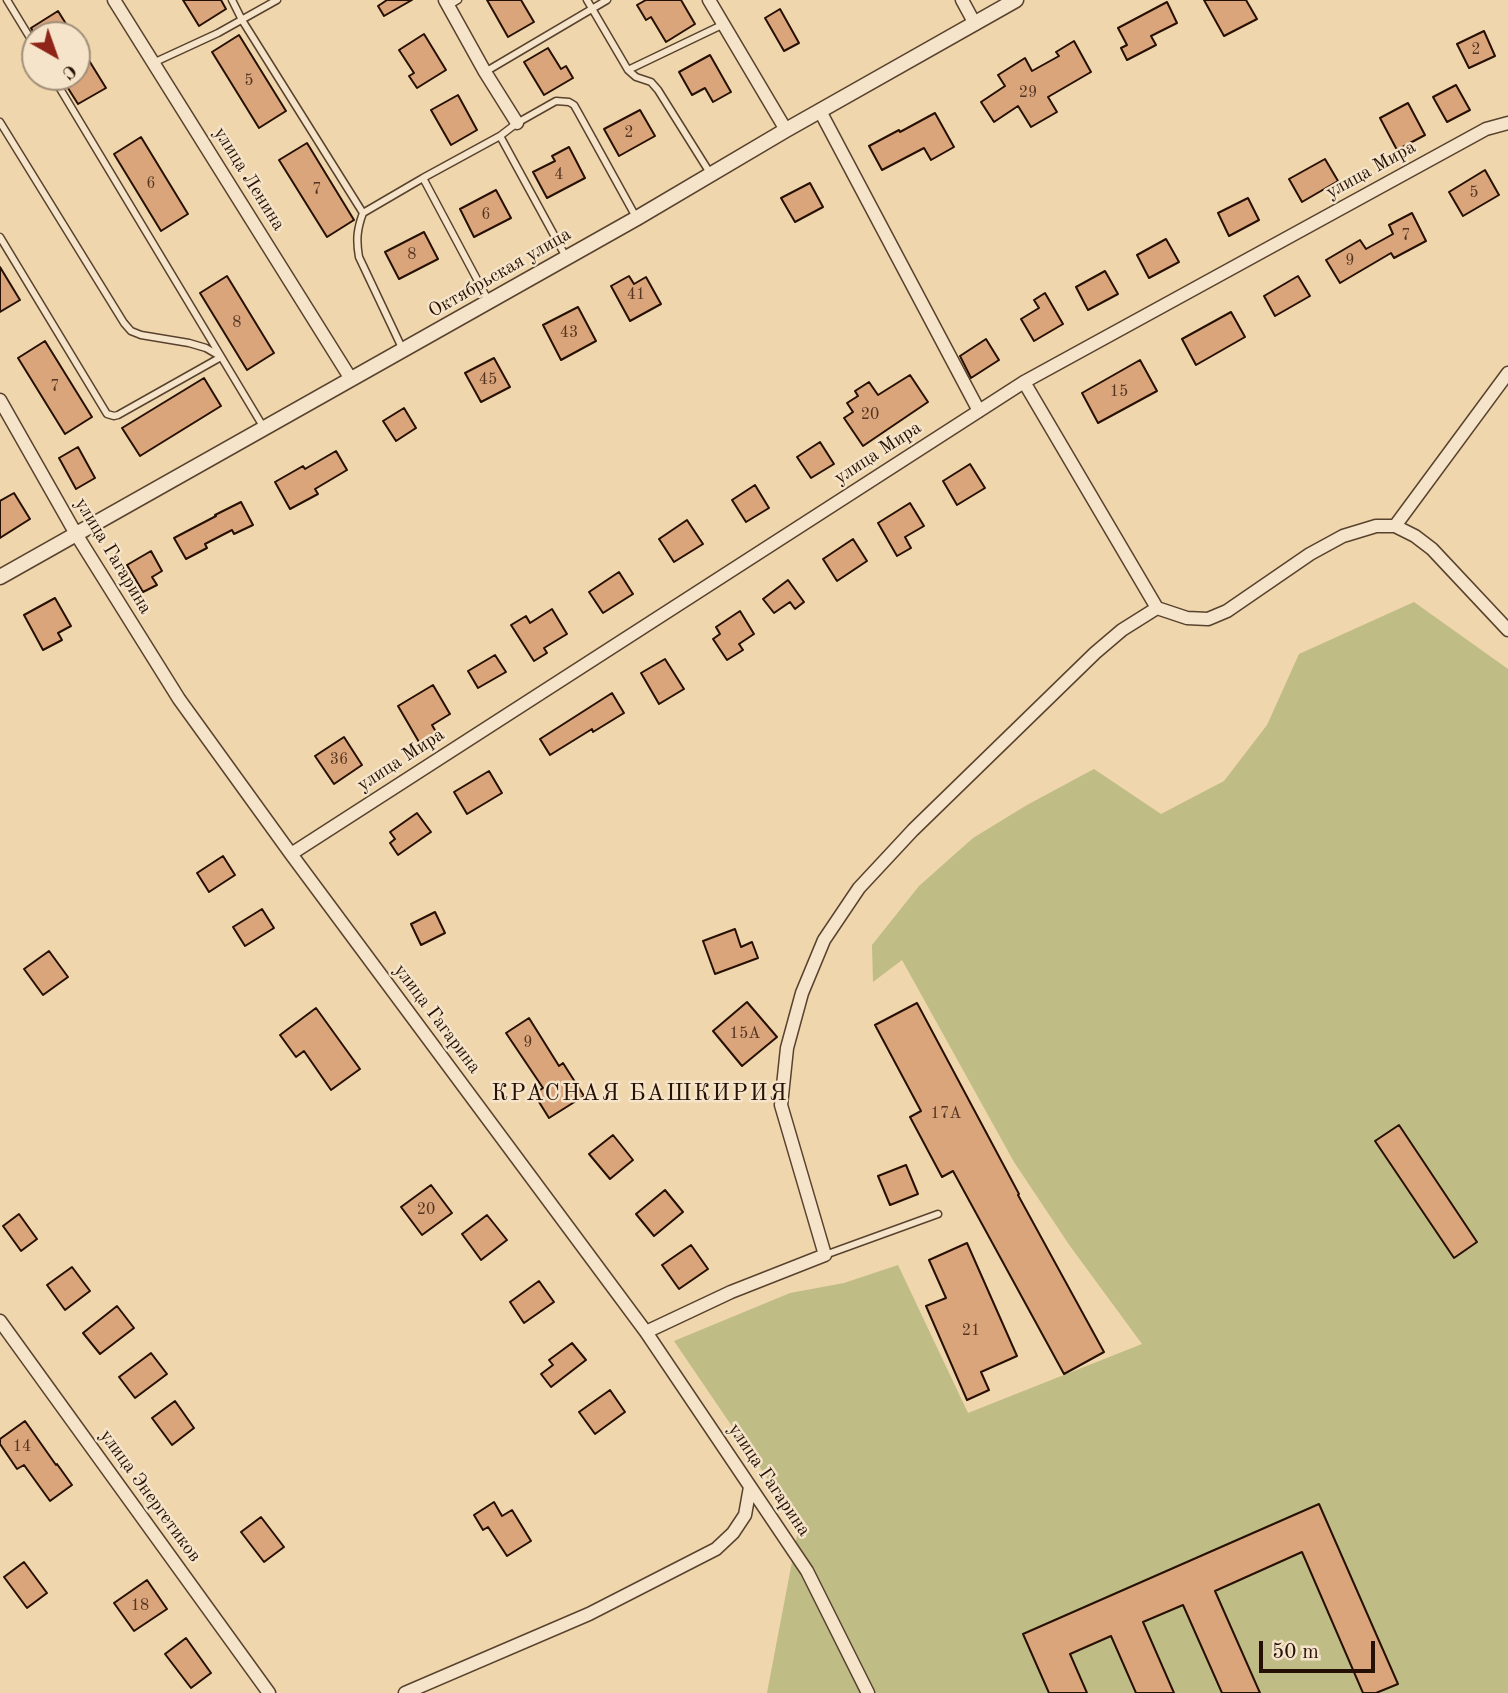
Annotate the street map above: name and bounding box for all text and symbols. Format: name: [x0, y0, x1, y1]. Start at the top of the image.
north arrow: [21, 21, 91, 91]
house number: 2: [1471, 40, 1481, 60]
text: С: [58, 60, 79, 82]
house number: 5: [244, 71, 254, 91]
house number: 29: [1019, 83, 1037, 103]
street label: улица Ленина: [208, 123, 290, 235]
house number: 2: [624, 123, 634, 143]
street label: улица Мира: [1322, 136, 1420, 204]
house number: 4: [554, 165, 564, 185]
house number: 6: [146, 174, 156, 194]
house number: 7: [312, 180, 322, 200]
house number: 5: [1469, 183, 1479, 203]
house number: 6: [481, 205, 491, 225]
street label: Октябрьская улица: [425, 223, 575, 323]
house number: 7: [1401, 226, 1411, 246]
house number: 8: [407, 245, 417, 265]
house number: 9: [1345, 251, 1355, 271]
house number: 41: [627, 285, 645, 305]
house number: 8: [232, 313, 242, 333]
house number: 43: [560, 323, 578, 343]
house number: 45: [479, 370, 497, 390]
house number: 7: [50, 377, 60, 397]
house number: 15: [1110, 382, 1128, 402]
house number: 20: [861, 405, 879, 425]
street label: улица Мира: [830, 416, 926, 490]
street label: улица Гагарина: [69, 494, 157, 618]
street label: улица Мира: [353, 723, 449, 797]
house number: 36: [330, 750, 348, 770]
street label: улица Гагарина: [388, 960, 486, 1078]
house number: 15А: [730, 1024, 760, 1044]
house number: 9: [523, 1033, 533, 1053]
district label: КРАСНАЯ БАШКИРИЯ: [493, 1080, 787, 1108]
house number: 17А: [931, 1104, 961, 1124]
house number: 20: [417, 1200, 435, 1220]
house number: 21: [962, 1321, 980, 1341]
street label: улица Гагарина: [723, 1419, 815, 1541]
street label: улица Энергетиков: [94, 1425, 206, 1567]
house number: 14: [13, 1437, 31, 1457]
house number: 18: [131, 1596, 149, 1616]
scale bar: [1263, 1626, 1378, 1670]
text: 50 m: [1272, 1642, 1319, 1663]

